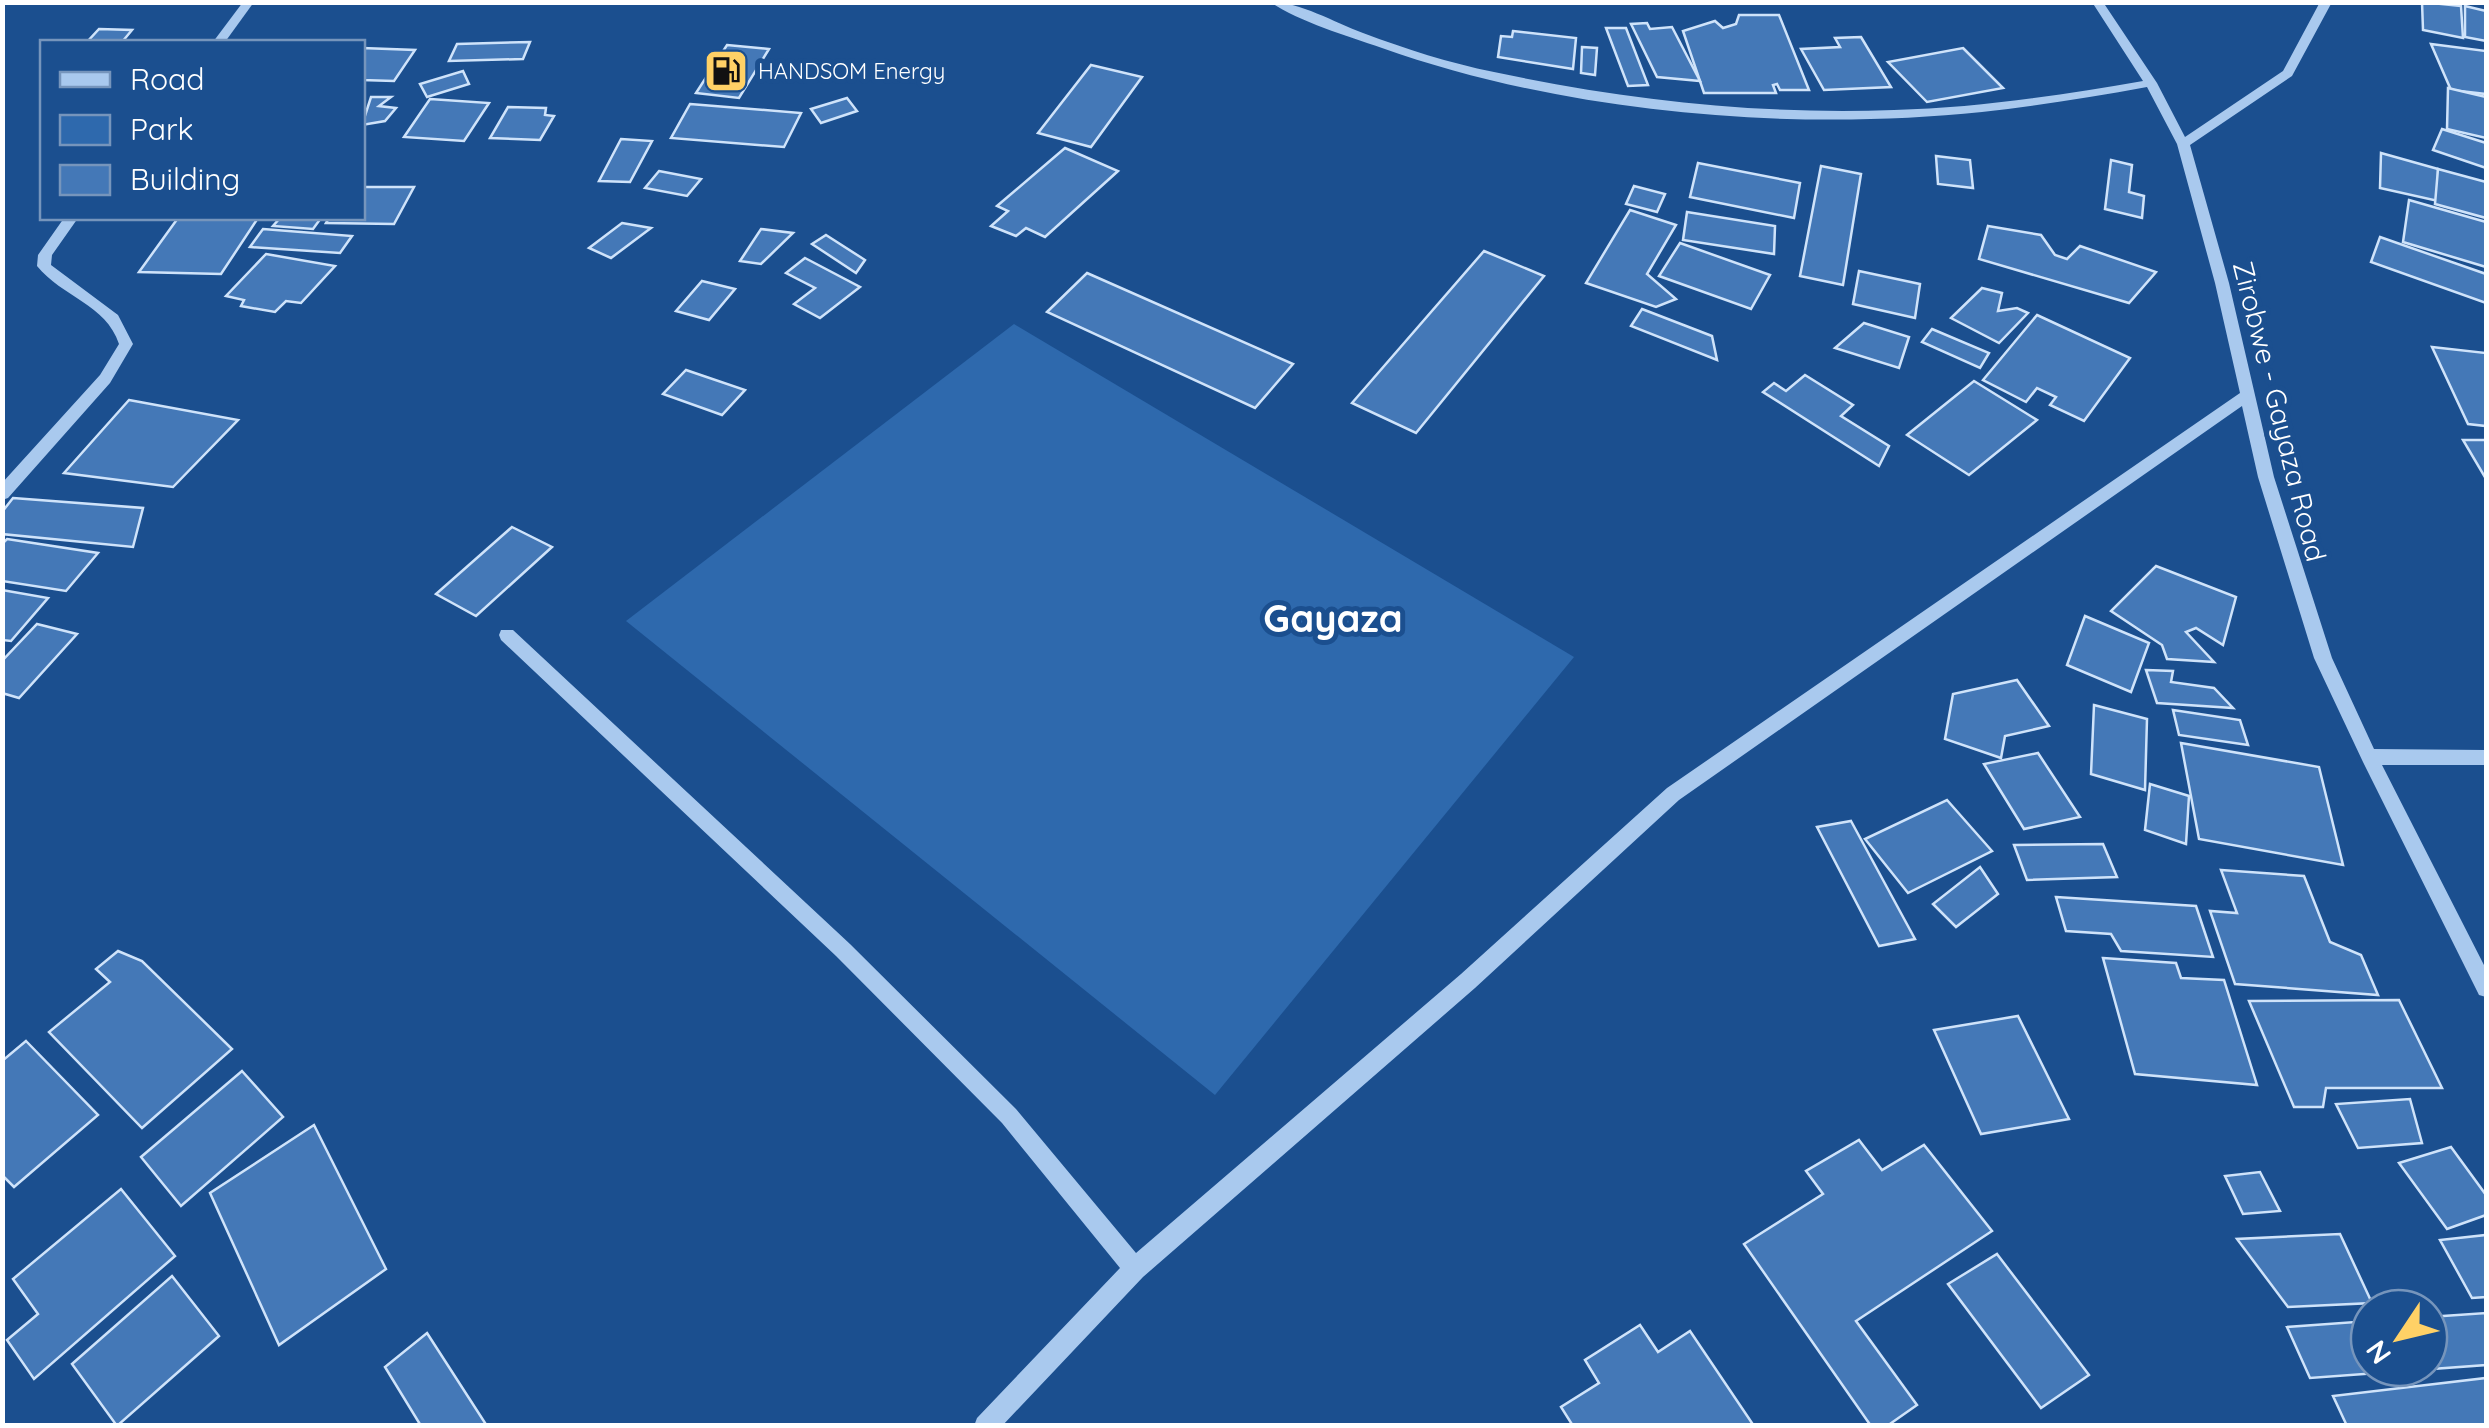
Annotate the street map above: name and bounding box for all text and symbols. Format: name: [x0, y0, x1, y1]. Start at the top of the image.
legend: [40, 40, 365, 220]
fuel station icon: HANDSOM Energy: [703, 48, 749, 94]
place label: HANDSOM Energy: [758, 57, 945, 85]
text: Road: [130, 60, 204, 98]
text: Park: [130, 110, 194, 148]
text: Building: [130, 160, 240, 198]
street label: Zirobwe - Gayaza Road: [2226, 257, 2334, 565]
district label: Gayaza: [1263, 594, 1403, 642]
north arrow: [2349, 1288, 2449, 1388]
text: N: [2358, 1334, 2398, 1371]

